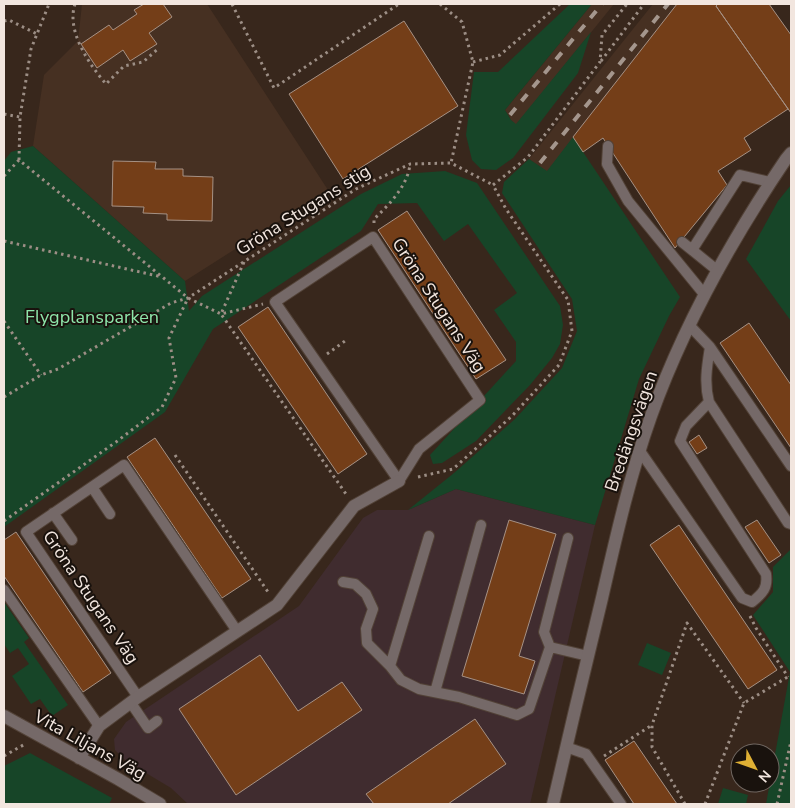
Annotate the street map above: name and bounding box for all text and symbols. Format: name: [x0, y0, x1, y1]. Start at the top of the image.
street label: Gröna Stugans stig: [231, 159, 375, 261]
street label: Gröna Stugans Väg: [386, 233, 492, 377]
park label: Flygplansparken: [25, 305, 159, 329]
street label: Bredängsvägen: [599, 367, 663, 495]
street label: Gröna Stugans Väg: [37, 526, 145, 668]
street label: Vita Liljans Väg: [29, 704, 151, 786]
north arrow: [730, 743, 780, 793]
text: N: [754, 766, 775, 786]

